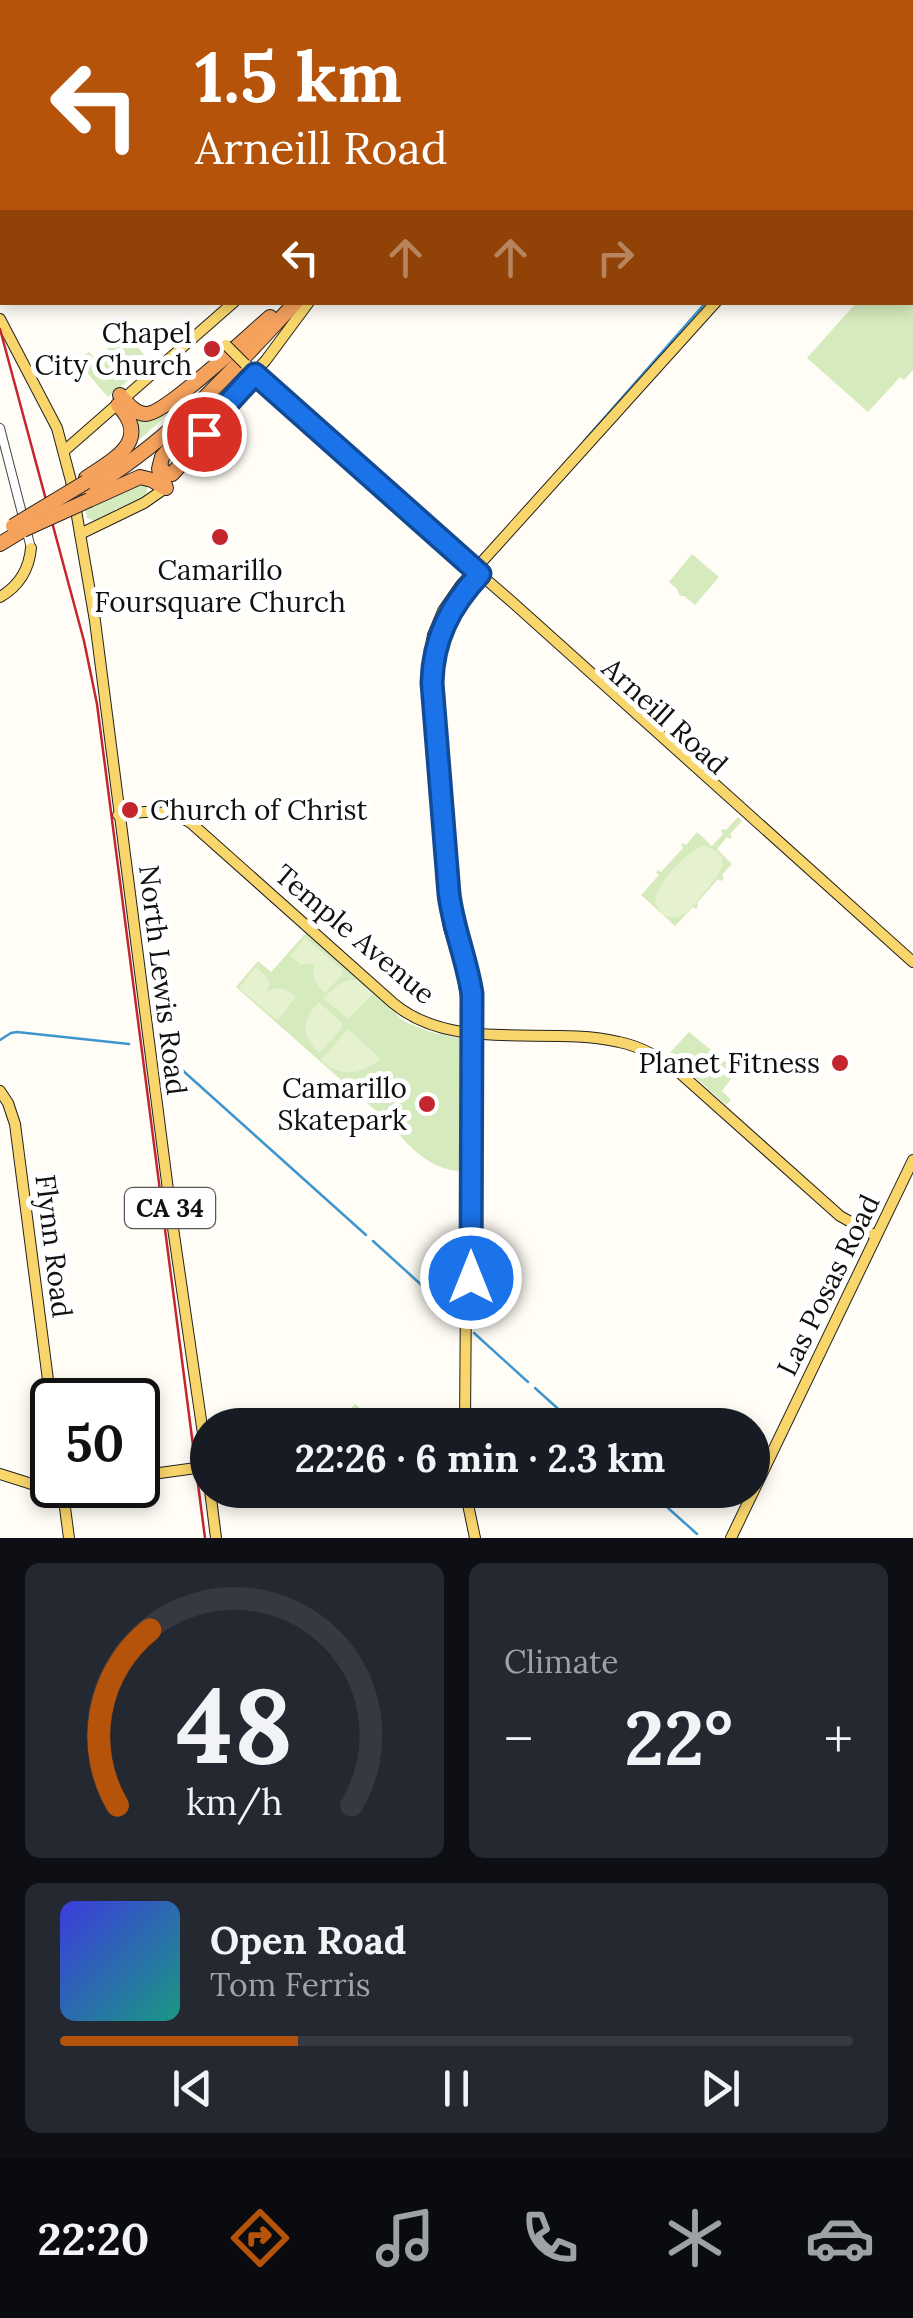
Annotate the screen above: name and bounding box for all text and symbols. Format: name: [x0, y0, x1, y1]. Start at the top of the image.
text: 1.5 km: [195, 32, 402, 121]
icon: left: [30, 40, 160, 170]
text: Arneill Road: [195, 119, 448, 176]
icon: left: [273, 230, 328, 285]
icon: ahead: [378, 230, 433, 285]
icon: ahead: [483, 230, 538, 285]
icon: right: [588, 230, 643, 285]
place label: Chapel City Church: [34, 315, 192, 383]
marker: Chapel City Church: [201, 338, 223, 360]
pin: [162, 392, 247, 477]
icon: arrive: [177, 407, 232, 462]
marker: Camarillo Foursquare Church: [209, 526, 231, 548]
place label: Camarillo Foursquare Church: [94, 552, 346, 620]
street label: Arneill Road: [594, 649, 735, 782]
place label: Church of Christ: [150, 792, 367, 828]
marker: Church of Christ: [119, 799, 141, 821]
street label: Temple Avenue: [267, 856, 443, 1012]
street label: North Lewis Road: [131, 863, 195, 1097]
place label: Planet Fitness: [639, 1045, 820, 1081]
marker: Planet Fitness: [829, 1052, 851, 1074]
place label: Camarillo Skatepark: [278, 1070, 407, 1138]
marker: Camarillo Skatepark: [416, 1093, 438, 1115]
street label: Flynn Road: [27, 1172, 81, 1320]
road number: CA 34: [125, 1188, 215, 1228]
street label: Las Posas Road: [769, 1188, 887, 1382]
position arrow: [419, 1226, 523, 1330]
speed limit sign: 50: [30, 1378, 160, 1508]
text: 22:26 · 6 min · 2.3 km: [295, 1434, 665, 1482]
text: Climate: [504, 1641, 619, 1682]
text: 48: [176, 1658, 293, 1791]
text: 22°: [624, 1690, 733, 1786]
text: −: [504, 1704, 533, 1774]
text: +: [824, 1704, 853, 1774]
text: km/h: [186, 1779, 283, 1825]
text: Open Road: [210, 1916, 406, 1964]
text: Tom Ferris: [210, 1964, 371, 2005]
icon: previous: [165, 2061, 220, 2116]
icon: pause: [429, 2061, 484, 2116]
icon: next: [693, 2061, 748, 2116]
icon: directions: [225, 2203, 295, 2273]
icon: music: [370, 2203, 440, 2273]
icon: phone: [515, 2203, 585, 2273]
icon: climate: [660, 2203, 730, 2273]
icon: car: [805, 2203, 875, 2273]
text: 22:20: [38, 2210, 149, 2267]

